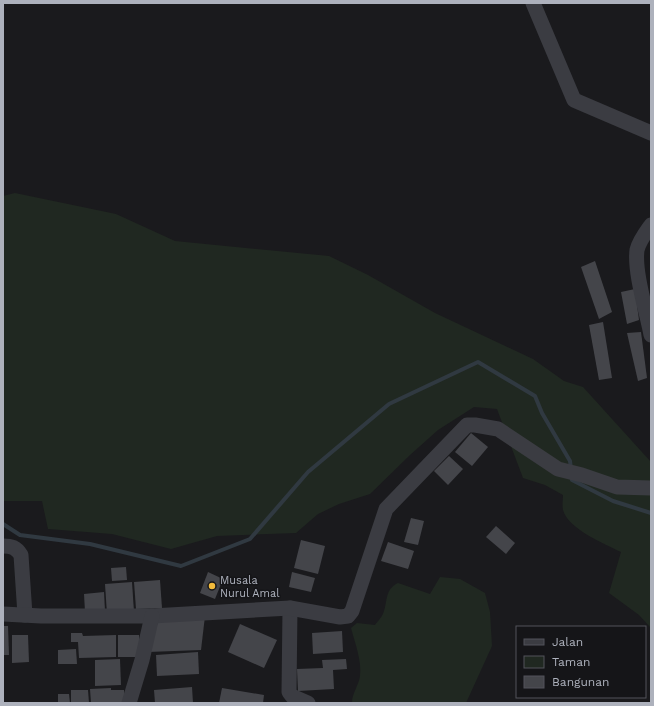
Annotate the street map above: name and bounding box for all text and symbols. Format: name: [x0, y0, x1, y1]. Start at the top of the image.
place label: Musala Nurul Amal: [220, 574, 280, 600]
marker: Musala Nurul Amal: [207, 581, 217, 591]
legend: [516, 626, 646, 698]
text: Jalan: [552, 635, 583, 649]
text: Taman: [552, 655, 590, 669]
text: Bangunan: [552, 675, 610, 689]

